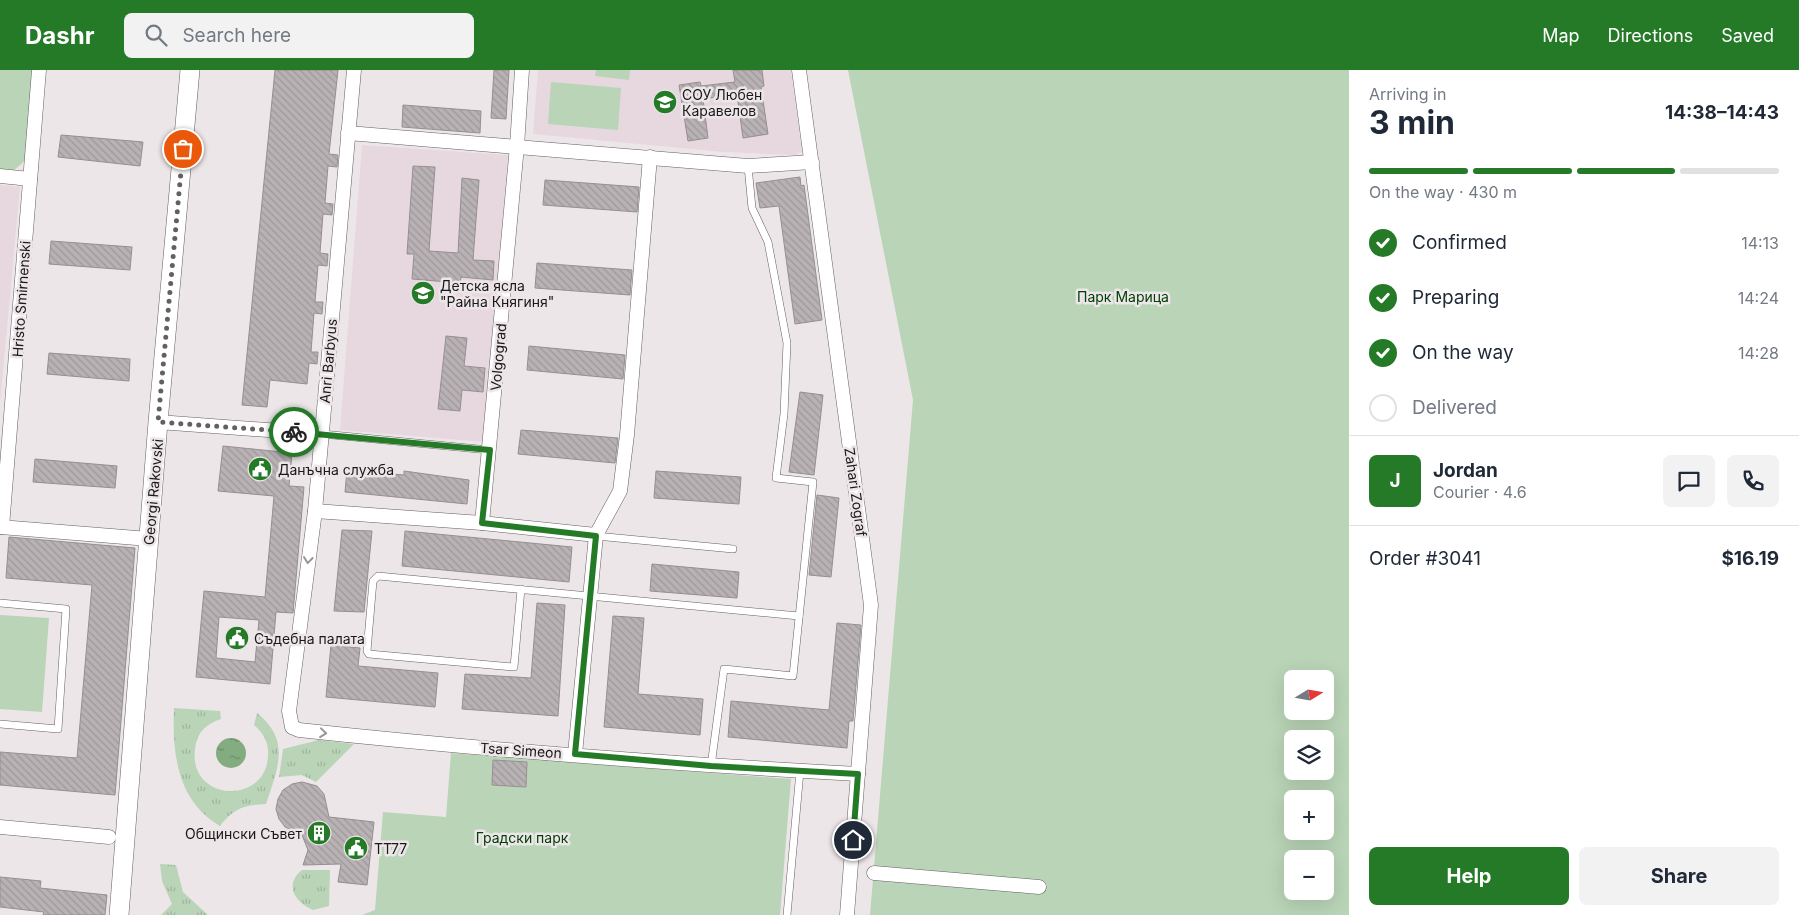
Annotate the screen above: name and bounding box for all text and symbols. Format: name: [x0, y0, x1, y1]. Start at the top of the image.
search box: [124, 13, 474, 58]
text: Dashr: [25, 21, 94, 50]
icon: search: [142, 21, 170, 49]
text: Search here: [182, 24, 291, 47]
text: Map: [1542, 25, 1580, 46]
text: Directions: [1608, 25, 1693, 46]
text: Saved: [1721, 25, 1774, 46]
text: Arriving in: [1369, 84, 1446, 104]
place label: СОУ Любен Каравелов: [682, 86, 762, 119]
school or university icon: СОУ Любен Каравелов: [652, 89, 678, 115]
text: 14:38–14:43: [1665, 101, 1779, 124]
text: 3 min: [1369, 103, 1455, 142]
pin: [162, 128, 204, 170]
icon: bag: [169, 135, 197, 163]
text: On the way · 430 m: [1369, 182, 1517, 202]
icon: check: [1369, 229, 1397, 257]
text: Confirmed: [1412, 231, 1507, 254]
text: 14:13: [1741, 233, 1779, 253]
street label: Hristo Smirnenski: [8, 240, 34, 358]
place label: Детска ясла "Райна Княгиня": [440, 277, 554, 310]
school or university icon: Детска ясла "Райна Княгиня": [410, 280, 436, 306]
icon: check: [1369, 284, 1397, 312]
text: Preparing: [1412, 286, 1499, 309]
park label: Парк Марица: [1077, 288, 1169, 305]
text: 14:24: [1738, 288, 1779, 308]
street label: Anri Barbyus: [316, 318, 340, 404]
street label: Volgograd: [487, 322, 509, 392]
icon: check: [1369, 339, 1397, 367]
text: On the way: [1412, 341, 1514, 364]
text: 14:28: [1738, 343, 1779, 363]
text: Delivered: [1412, 396, 1497, 419]
courier: [269, 407, 319, 457]
icon: bike: [280, 418, 308, 446]
street label: Georgi Rakovski: [140, 438, 166, 546]
street label: Zahari Zograf: [841, 446, 871, 538]
button: chat: [1663, 455, 1715, 507]
button: phone: [1727, 455, 1779, 507]
public building icon: Данъчна служба: [247, 456, 273, 482]
text: Jordan: [1433, 459, 1498, 482]
place label: Данъчна служба: [278, 461, 394, 478]
text: J: [1389, 469, 1401, 492]
text: Courier · 4.6: [1433, 482, 1527, 502]
text: Order #3041: [1369, 547, 1481, 570]
text: $16.19: [1721, 547, 1779, 570]
one-way arrow: [303, 556, 314, 564]
public building icon: Съдебна палата: [224, 625, 250, 651]
place label: Съдебна палата: [254, 630, 365, 647]
north arrow: [1284, 670, 1334, 720]
map controls: [1284, 670, 1334, 900]
one-way arrow: [320, 727, 328, 738]
button: layers: [1284, 730, 1334, 780]
street label: Tsar Simeon: [480, 739, 562, 761]
button: +: [1284, 790, 1334, 840]
pin: [832, 819, 874, 861]
building icon: Общински Съвет: [306, 820, 332, 846]
place label: Общински Съвет: [185, 825, 302, 842]
icon: home: [839, 826, 867, 854]
park label: Градски парк: [476, 829, 569, 846]
public building icon: TT77: [343, 835, 369, 861]
place label: TT77: [374, 840, 407, 857]
button: Help: [1369, 847, 1569, 905]
button: Share: [1579, 847, 1779, 905]
button: −: [1284, 850, 1334, 900]

